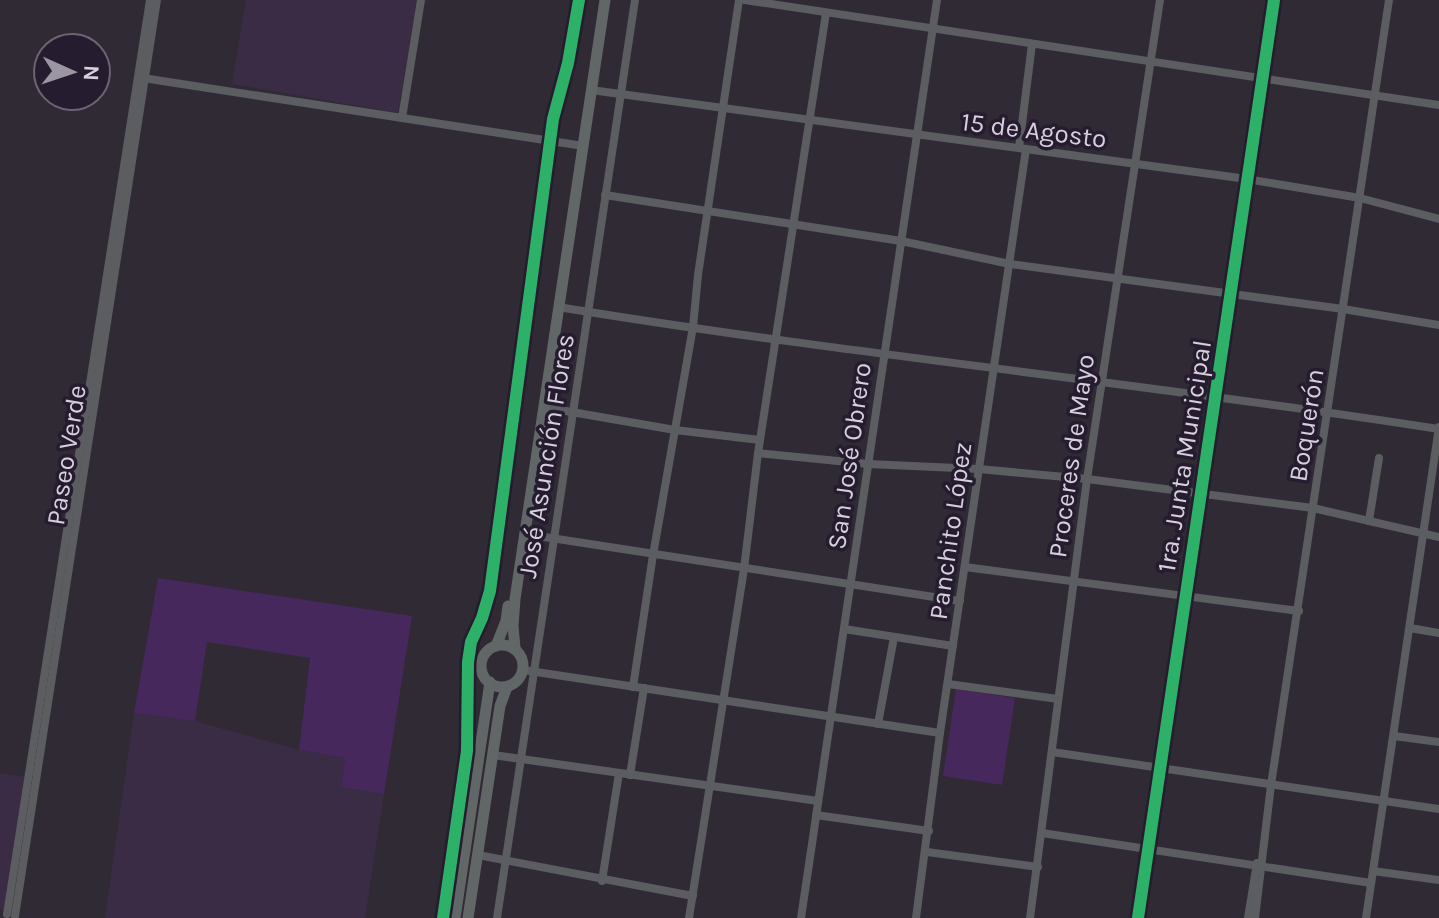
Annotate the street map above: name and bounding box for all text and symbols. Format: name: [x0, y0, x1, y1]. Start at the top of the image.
north arrow: [32, 32, 112, 112]
text: N: [78, 64, 104, 82]
street label: 15 de Agosto: [960, 106, 1108, 155]
street label: José Asunción Flores: [512, 332, 581, 580]
street label: 1ra. Junta Municipal: [1151, 338, 1218, 574]
street label: Proceres de Mayo: [1042, 352, 1101, 560]
street label: San José Obrero: [821, 361, 878, 551]
street label: Boquerón: [1282, 366, 1331, 484]
street label: Paseo Verde: [40, 383, 93, 527]
street label: Panchito López: [923, 440, 978, 622]

